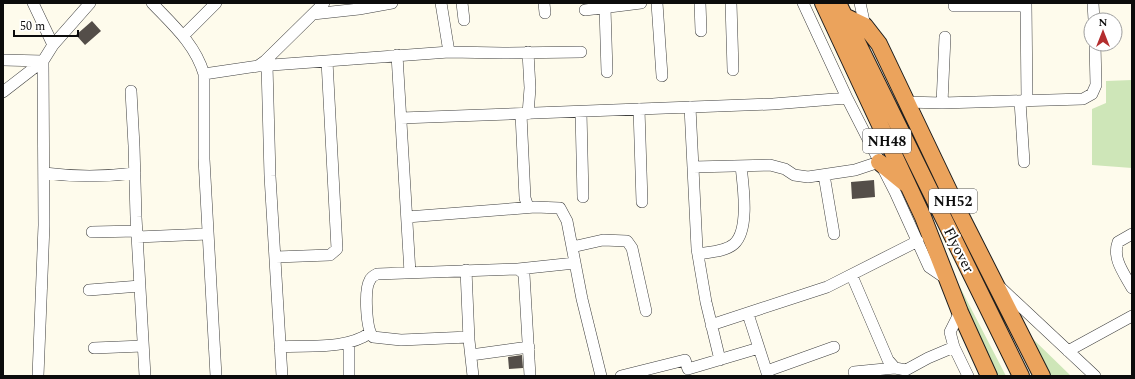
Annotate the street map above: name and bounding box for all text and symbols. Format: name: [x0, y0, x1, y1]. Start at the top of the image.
scale bar: [14, 12, 78, 38]
north arrow: [1083, 12, 1123, 52]
text: N: [1099, 14, 1108, 31]
text: 50 m: [20, 17, 45, 36]
road number: NH48: [863, 129, 911, 153]
road number: NH52: [929, 189, 977, 213]
street label: Flyover: [937, 223, 980, 277]

